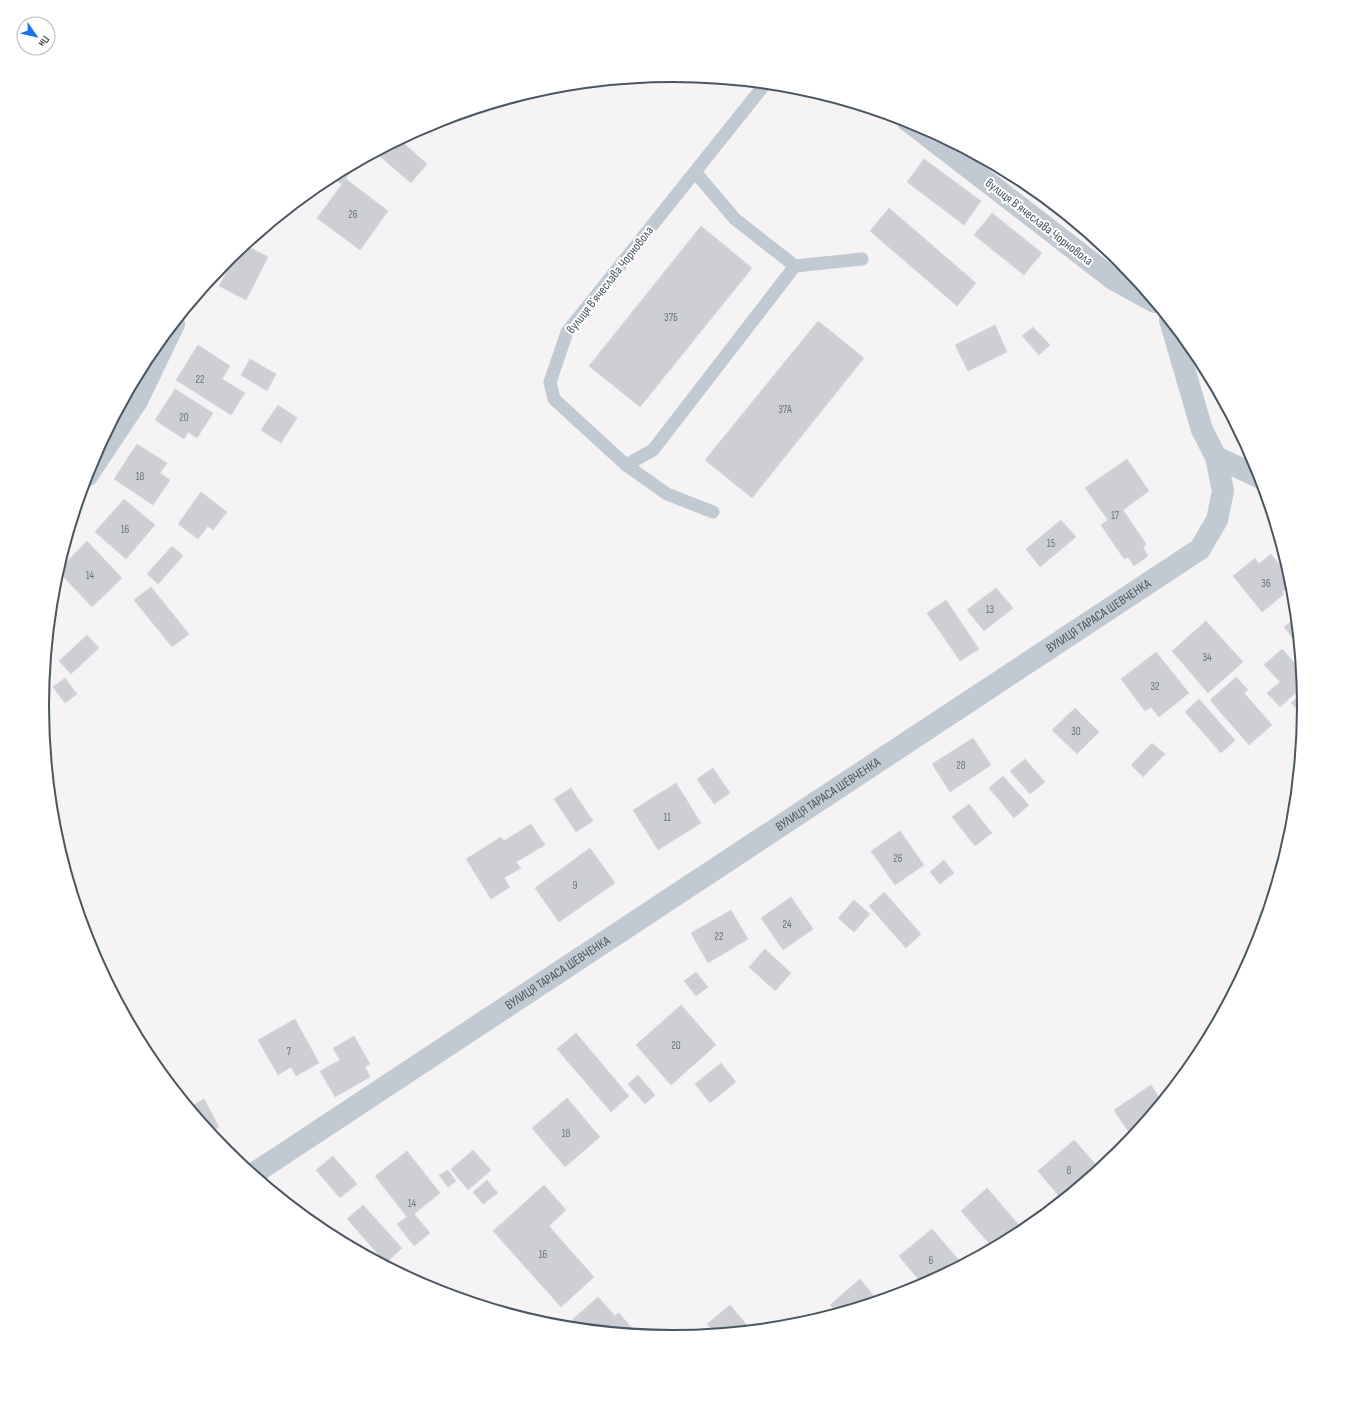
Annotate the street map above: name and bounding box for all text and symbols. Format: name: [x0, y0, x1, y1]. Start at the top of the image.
north arrow: [16, 16, 56, 56]
text: Пн: [35, 33, 52, 50]
street label: вулиця Вʼячеслава Чорновола: [982, 175, 1096, 269]
house number: 26: [348, 208, 358, 221]
street label: вулиця Вʼячеслава Чорновола: [563, 223, 657, 337]
house number: 37Б: [664, 311, 678, 324]
house number: 22: [195, 373, 205, 386]
house number: 37А: [778, 403, 792, 416]
house number: 20: [179, 411, 189, 424]
house number: 18: [136, 470, 145, 483]
house number: 17: [1111, 509, 1120, 522]
house number: 16: [121, 523, 130, 536]
house number: 15: [1047, 537, 1055, 550]
house number: 14: [86, 569, 95, 582]
street label: ВУЛИЦЯ ТАРАСА ШЕВЧЕНКА: [1043, 575, 1154, 656]
house number: 36: [1261, 577, 1271, 590]
house number: 13: [986, 603, 995, 616]
house number: 34: [1202, 651, 1212, 664]
house number: 32: [1150, 680, 1160, 693]
house number: 30: [1071, 725, 1081, 738]
street label: ВУЛИЦЯ ТАРАСА ШЕВЧЕНКА: [773, 754, 884, 835]
house number: 28: [956, 759, 966, 772]
house number: 11: [663, 811, 671, 824]
house number: 26: [893, 852, 903, 865]
house number: 9: [573, 879, 578, 892]
house number: 24: [782, 918, 792, 931]
house number: 22: [714, 930, 724, 943]
street label: ВУЛИЦЯ ТАРАСА ШЕВЧЕНКА: [502, 932, 613, 1013]
house number: 20: [671, 1039, 681, 1052]
house number: 7: [287, 1045, 292, 1058]
house number: 18: [562, 1127, 571, 1140]
house number: 8: [1067, 1164, 1072, 1177]
house number: 14: [408, 1197, 417, 1210]
house number: 16: [539, 1248, 548, 1261]
house number: 6: [929, 1254, 934, 1267]

